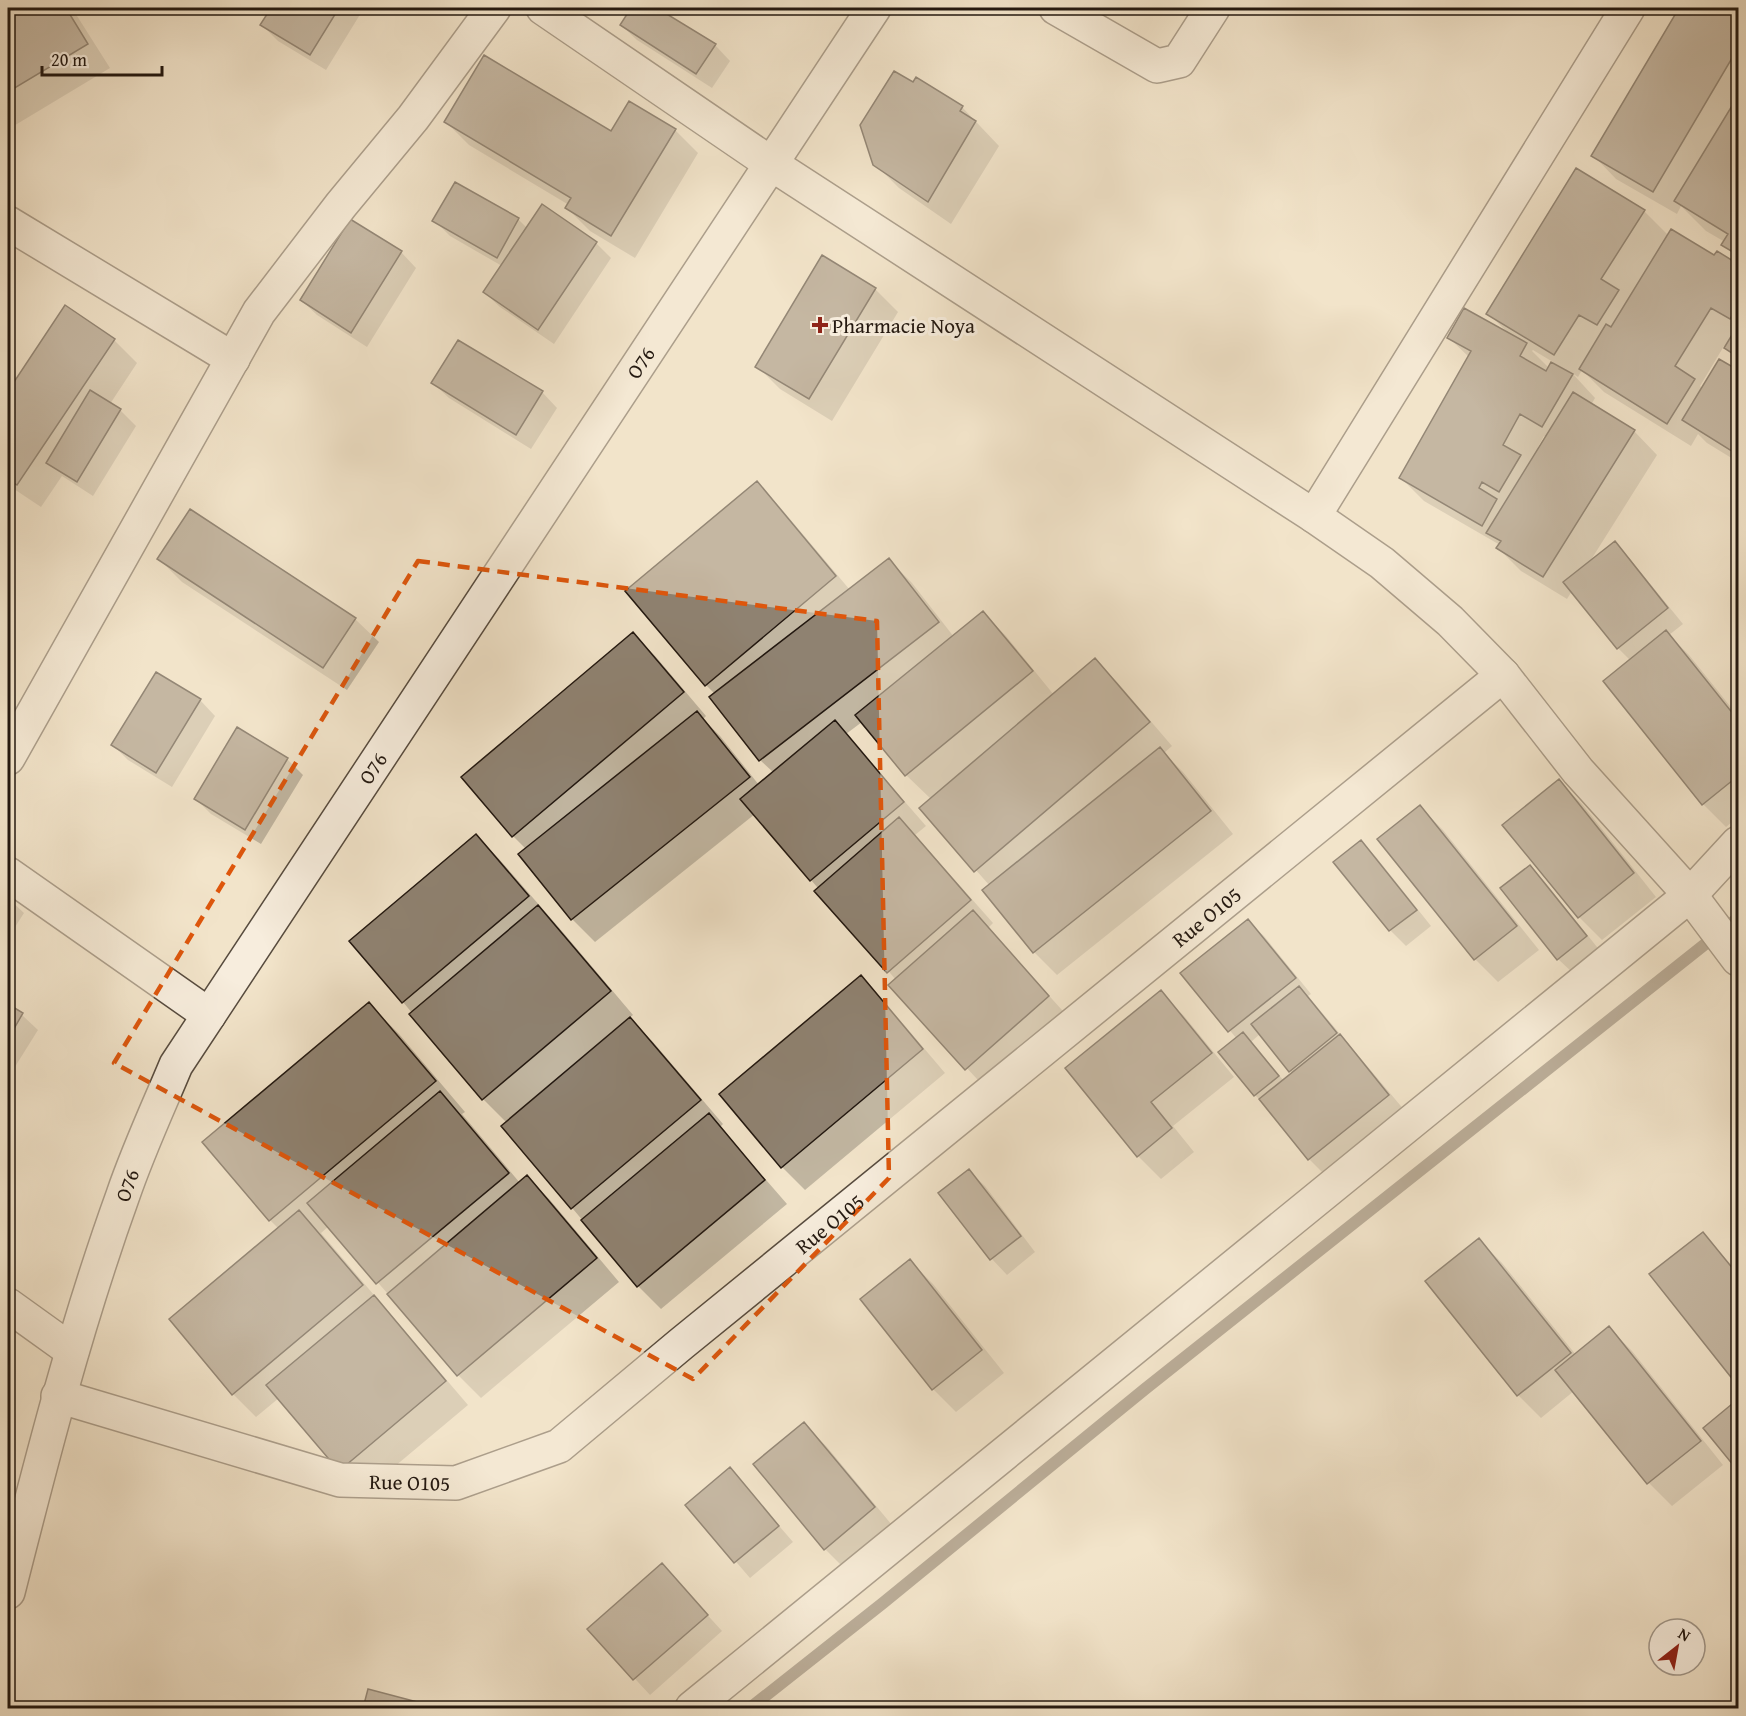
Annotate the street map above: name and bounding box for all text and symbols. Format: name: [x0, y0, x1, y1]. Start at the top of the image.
scale bar: [42, 39, 162, 77]
text: 20 m: [51, 46, 87, 73]
place label: Pharmacie Noya: [832, 310, 975, 341]
marker: Pharmacie Noya: [813, 318, 827, 332]
street label: O76: [618, 340, 662, 385]
street label: O76: [350, 746, 394, 790]
street label: Rue O105: [1165, 879, 1248, 954]
street label: O76: [106, 1164, 147, 1206]
street label: Rue O105: [788, 1186, 871, 1261]
street label: Rue O105: [369, 1465, 451, 1498]
north arrow: [1647, 1617, 1707, 1677]
text: N: [1674, 1621, 1696, 1647]

